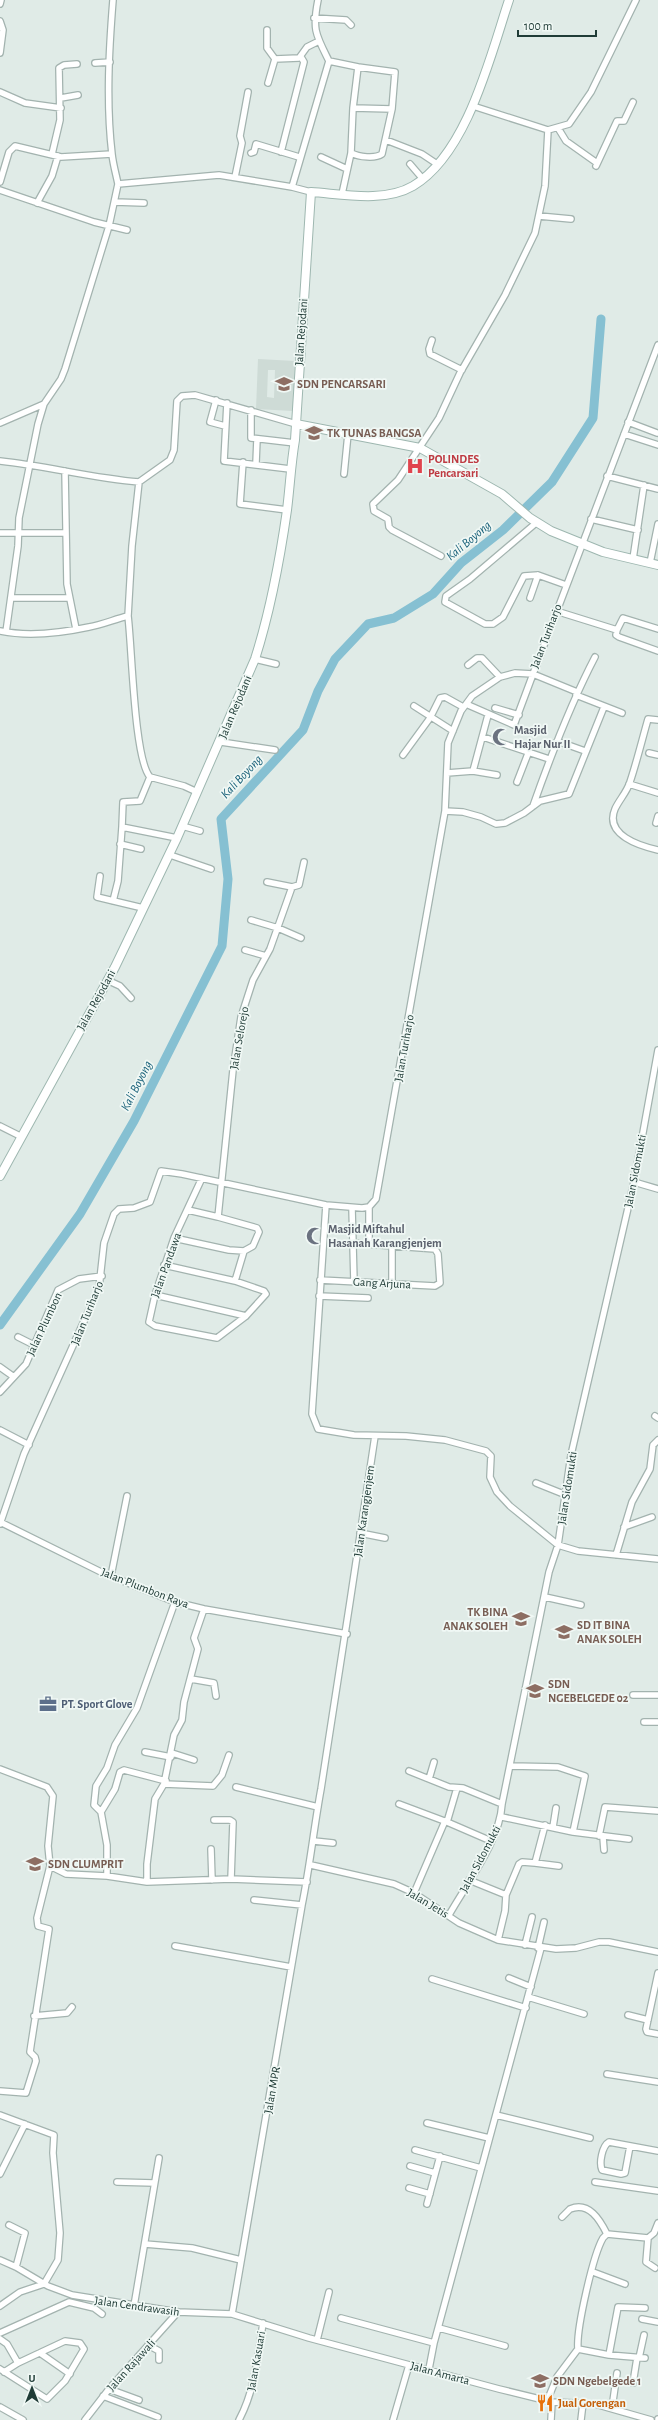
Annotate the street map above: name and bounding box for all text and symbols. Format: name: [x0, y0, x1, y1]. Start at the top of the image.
scale bar: [518, 12, 596, 38]
text: 100 m: [524, 20, 552, 32]
street label: Jalan Rejodani: [293, 298, 310, 366]
school or university icon: SDN PENCARSARI: [274, 374, 294, 394]
place label: SDN PENCARSARI: [297, 378, 386, 390]
school or university icon: TK TUNAS BANGSA: [304, 423, 324, 443]
place label: TK TUNAS BANGSA: [327, 427, 422, 439]
place label: POLINDES Pencarsari: [428, 453, 479, 479]
hospital icon: POLINDES Pencarsari: [405, 456, 425, 476]
water label: Kali Boyong: [444, 518, 494, 563]
street label: Jalan Turiharjo: [528, 602, 565, 670]
street label: Jalan Rejodani: [216, 674, 255, 741]
place label: Masjid Hajar Nur II: [514, 724, 571, 751]
mosque icon: Masjid Hajar Nur II: [491, 727, 511, 747]
water label: Kali Boyong: [219, 753, 265, 801]
street label: Jalan Rejodani: [74, 968, 118, 1033]
street label: Jalan Selorejo: [228, 1005, 251, 1071]
street label: Jalan Turiharjo: [392, 1013, 417, 1083]
water label: Kali Boyong: [119, 1059, 155, 1113]
street label: Jalan Sidomukti: [622, 1133, 648, 1209]
place label: Masjid Miftahul Hasanah Karangjenjem: [328, 1223, 442, 1250]
mosque icon: Masjid Miftahul Hasanah Karangjenjem: [305, 1226, 325, 1246]
street label: Jalan Pandawa: [149, 1230, 183, 1299]
street label: Gang Arjuna: [353, 1275, 412, 1292]
street label: Jalan Turiharjo: [69, 1279, 106, 1347]
street label: Jalan Plumbon: [24, 1290, 64, 1358]
street label: Jalan Sidomukti: [555, 1450, 579, 1526]
street label: Jalan Karangjenjem: [352, 1465, 377, 1558]
street label: Jalan Plumbon Raya: [99, 1566, 191, 1611]
place label: TK BINA ANAK SOLEH: [443, 1606, 509, 1632]
school or university icon: TK BINA ANAK SOLEH: [511, 1609, 531, 1629]
place label: SD IT BINA ANAK SOLEH: [577, 1619, 642, 1645]
school or university icon: SD IT BINA ANAK SOLEH: [554, 1622, 574, 1642]
place label: SDN NGEBELGEDE 02: [548, 1678, 629, 1704]
school or university icon: SDN NGEBELGEDE 02: [525, 1681, 545, 1701]
office icon: PT. Sport Glove: [38, 1694, 58, 1714]
place label: PT. Sport Glove: [61, 1698, 133, 1710]
street label: Jalan Sidomukti: [457, 1823, 503, 1895]
school or university icon: SDN CLUMPRIT: [25, 1854, 45, 1874]
place label: SDN CLUMPRIT: [48, 1858, 124, 1870]
street label: Jalan Jetis: [405, 1886, 451, 1920]
street label: Jalan MPR: [262, 2065, 282, 2115]
street label: Jalan Cendrawasih: [94, 2294, 180, 2318]
street label: Jalan Kasuari: [245, 2330, 267, 2392]
street label: Jalan Rajawali: [105, 2337, 158, 2394]
street label: Jalan Amarta: [409, 2359, 471, 2387]
north arrow: [12, 2368, 52, 2408]
school or university icon: SDN Ngebelgede 1: [530, 2371, 550, 2391]
text: U: [28, 2373, 36, 2384]
place label: SDN Ngebelgede 1: [553, 2375, 641, 2387]
restaurant icon: Jual Gorengan: [535, 2393, 555, 2413]
place label: Jual Gorengan: [558, 2397, 626, 2409]

